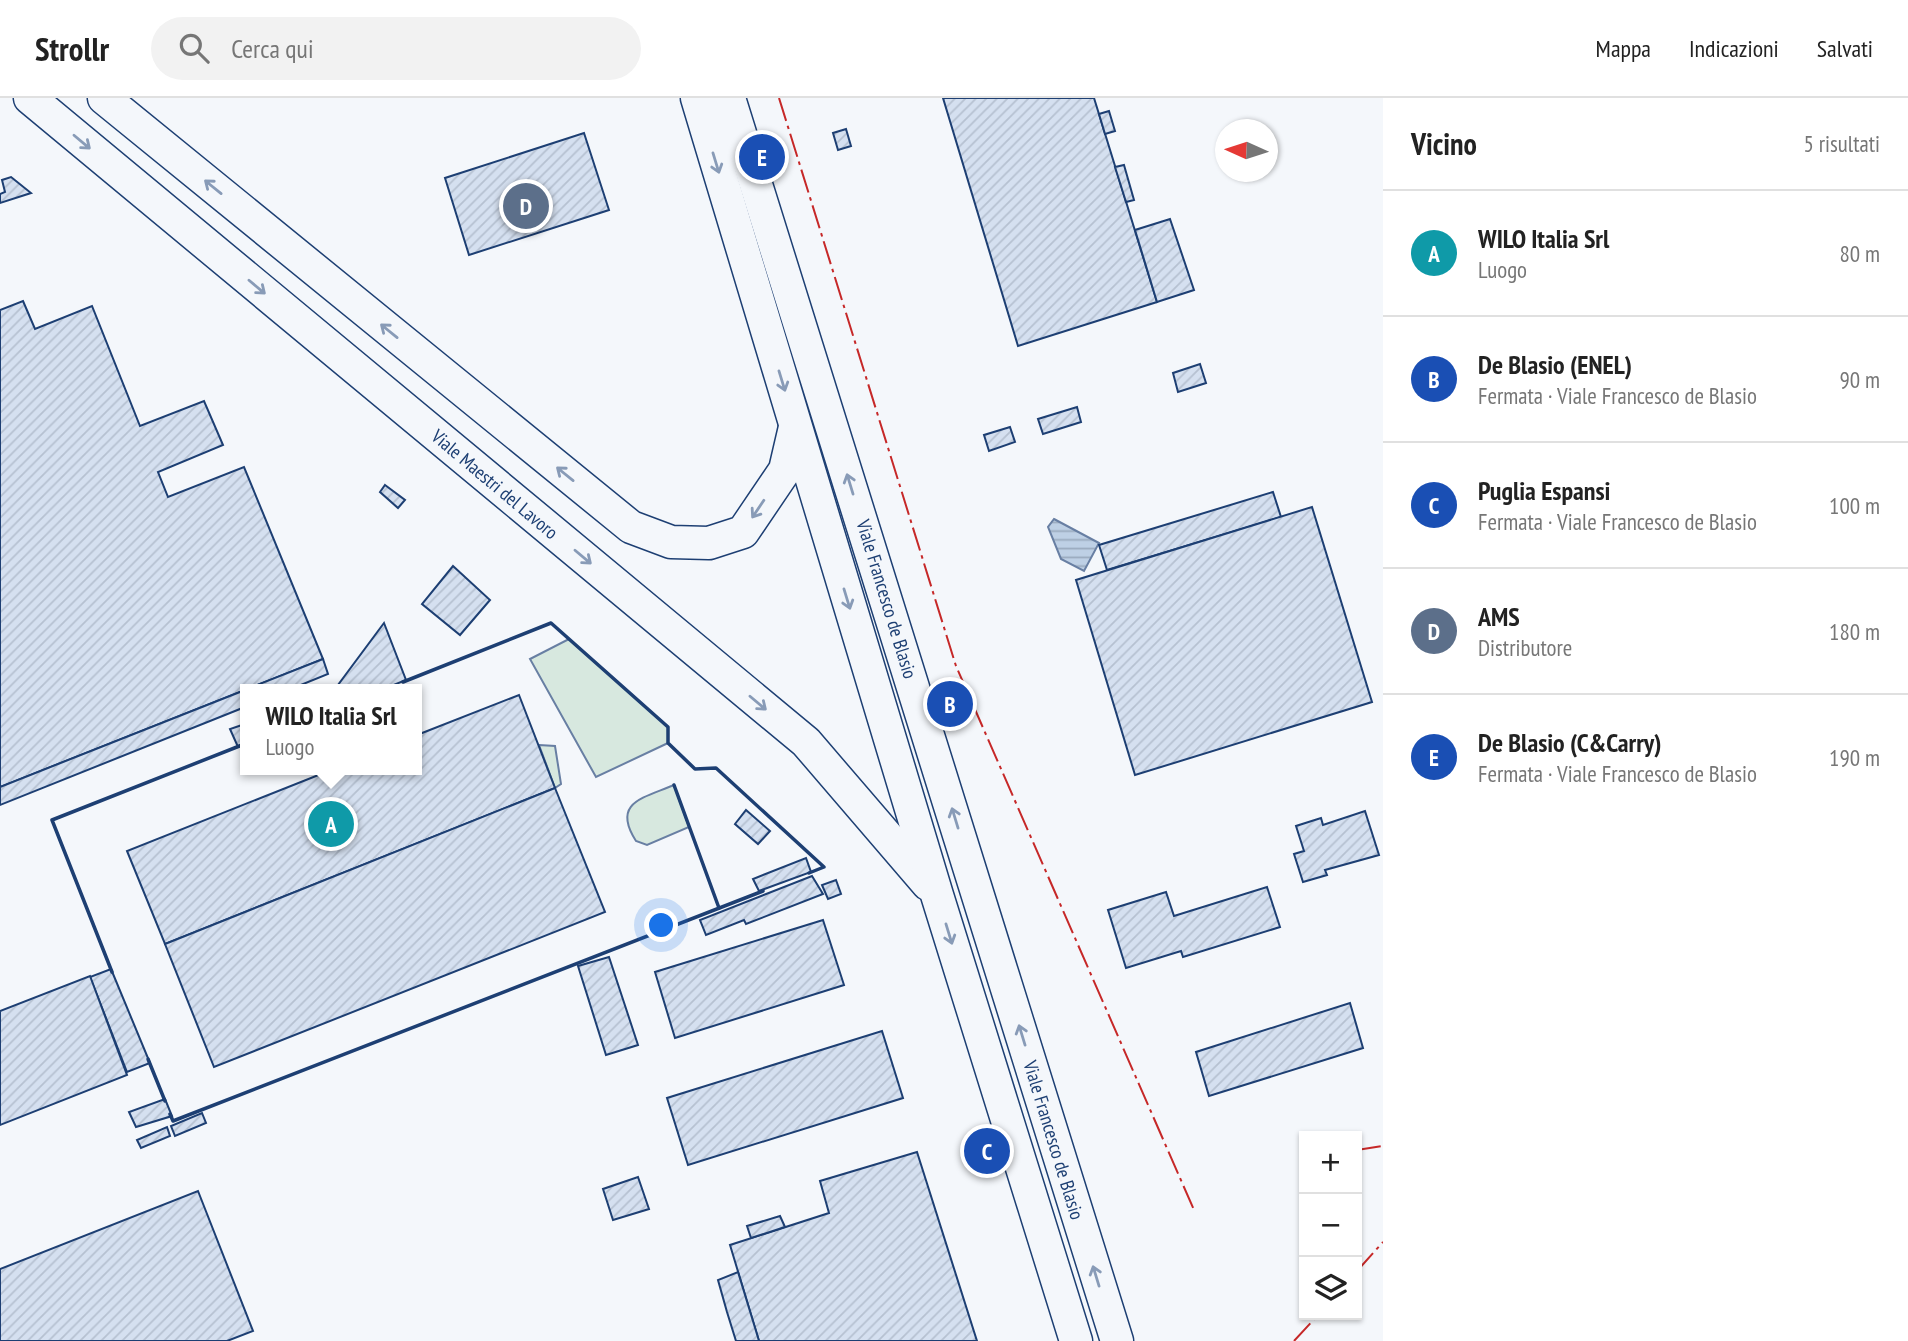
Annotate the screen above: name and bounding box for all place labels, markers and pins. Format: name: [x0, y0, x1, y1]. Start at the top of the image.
pin: E: [739, 131, 785, 183]
pin: D: [503, 180, 549, 232]
pin: B: [927, 678, 973, 730]
pin: A: [308, 798, 354, 850]
pin: C: [964, 1125, 1010, 1177]

